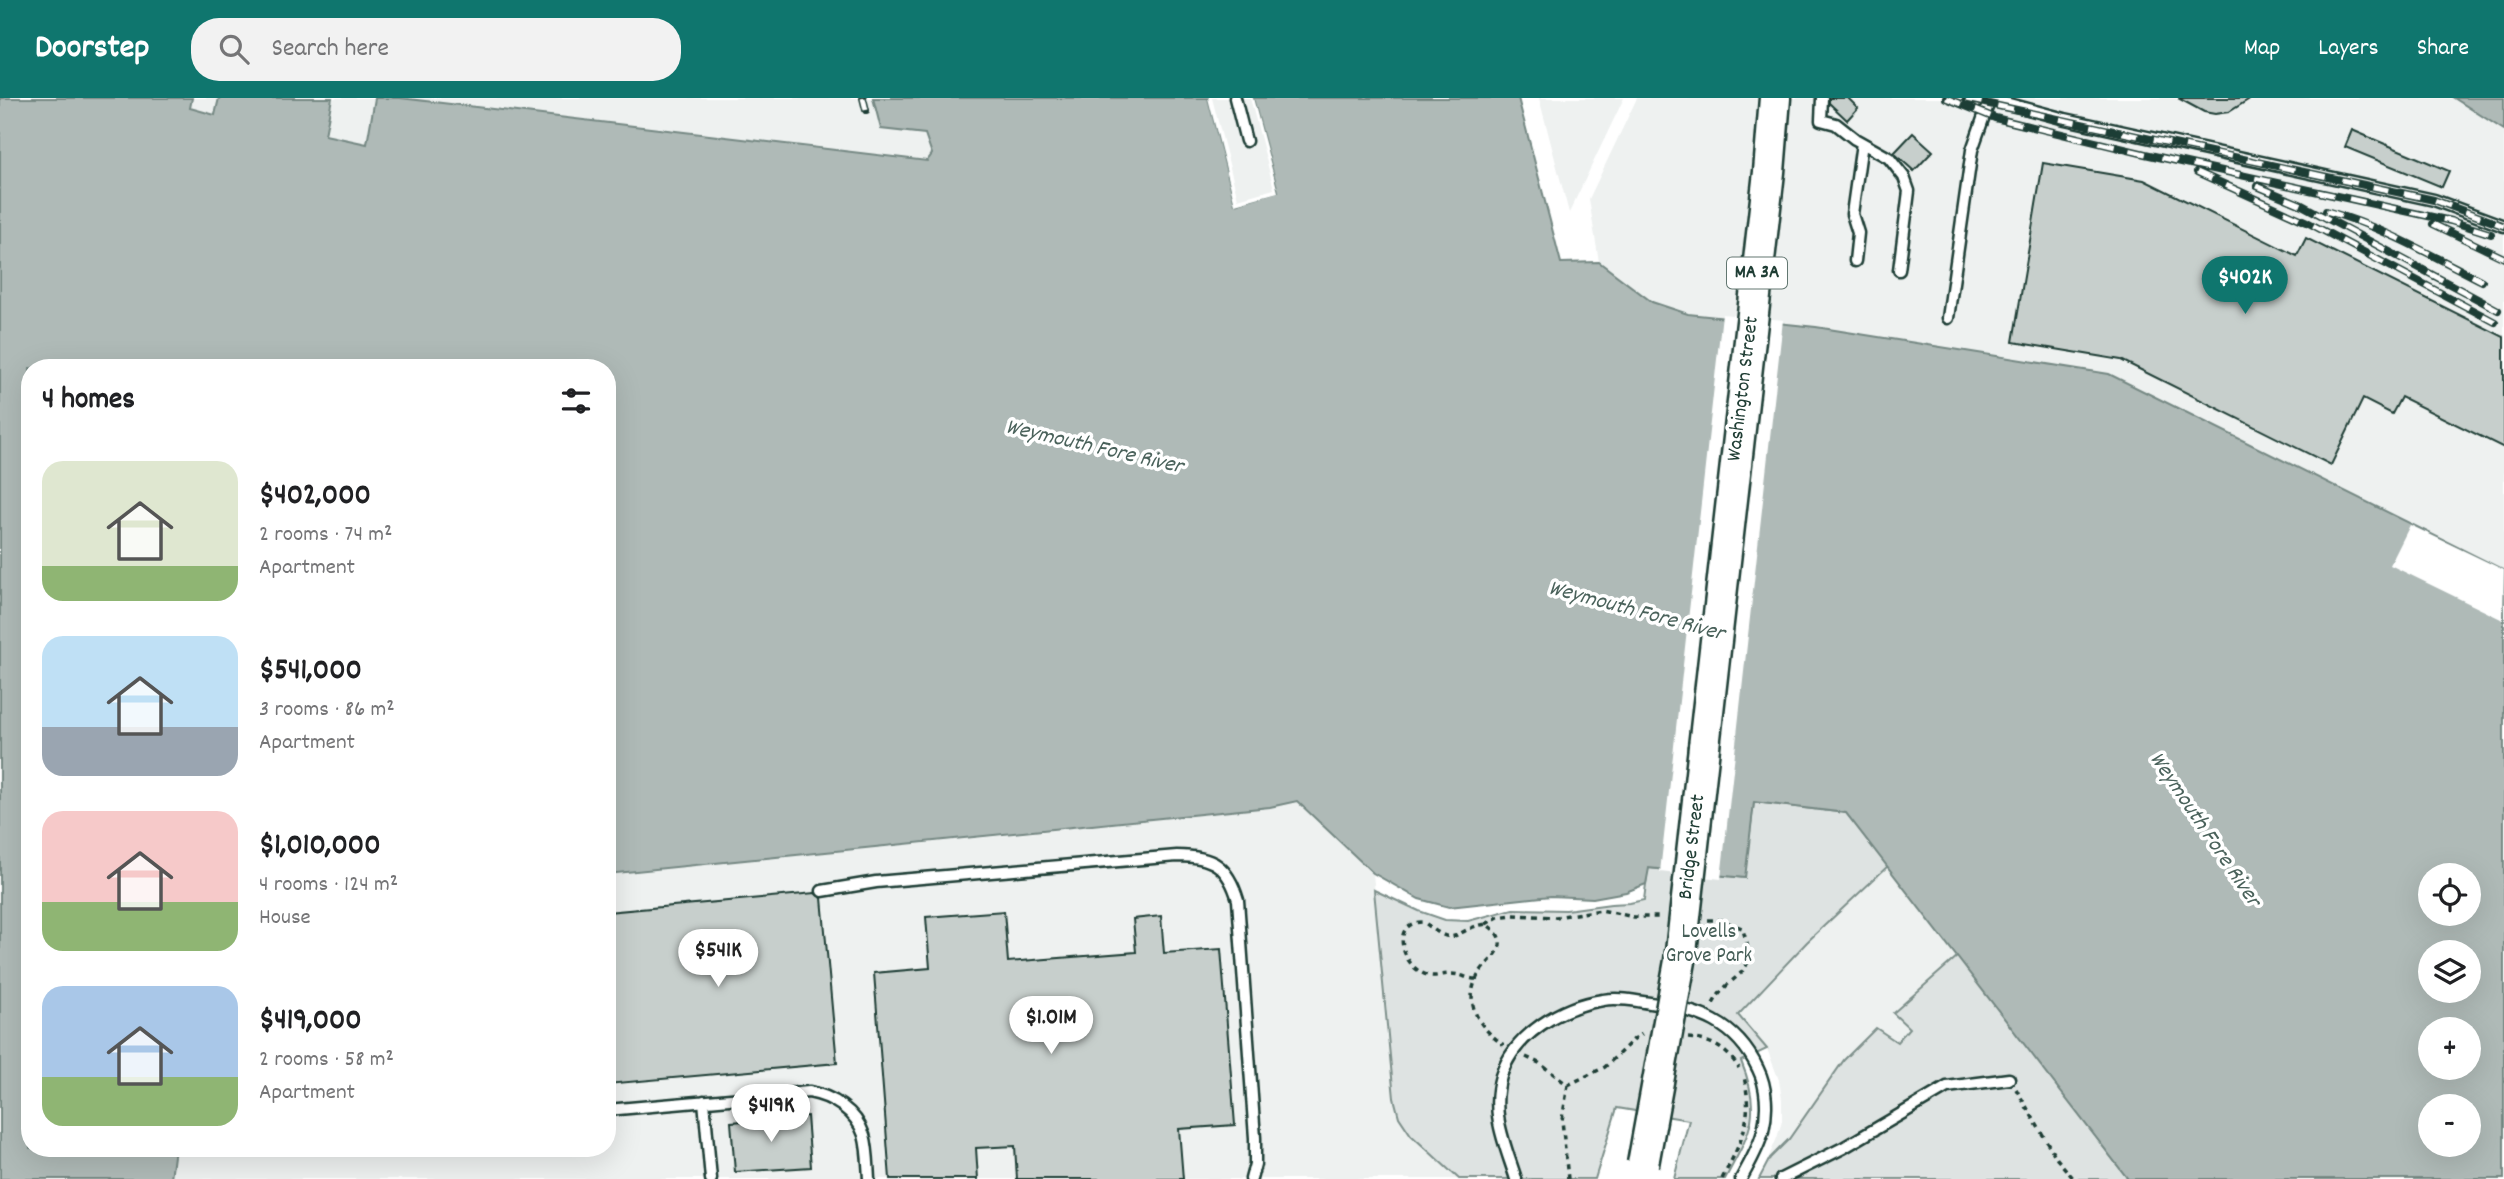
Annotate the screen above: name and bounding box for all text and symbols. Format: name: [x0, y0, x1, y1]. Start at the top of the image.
search box: [191, 18, 681, 81]
text: Doorstep: [35, 26, 149, 73]
icon: search: [215, 30, 253, 68]
text: Search here: [271, 31, 389, 68]
text: Map: [2244, 32, 2280, 66]
text: Layers: [2318, 32, 2379, 66]
text: Share: [2417, 32, 2469, 66]
pin: $402K: [2196, 256, 2294, 316]
road number: MA 3A: [1727, 258, 1787, 288]
text: $402K: [2218, 262, 2272, 295]
street label: Washington Street: [1720, 315, 1768, 463]
text: 4 homes: [42, 380, 135, 423]
icon: filters: [557, 382, 595, 420]
water label: Weymouth Fore River: [1002, 412, 1188, 485]
text: $402,000: [259, 476, 371, 519]
icon: home: [98, 489, 182, 573]
text: 2 rooms · 74 m²: [259, 519, 392, 552]
text: Apartment: [259, 552, 355, 585]
water label: Weymouth Fore River: [1544, 573, 1730, 652]
text: $541,000: [259, 651, 362, 694]
icon: home: [98, 664, 182, 748]
text: 3 rooms · 86 m²: [259, 694, 395, 727]
text: Apartment: [259, 727, 355, 760]
water label: Weymouth Fore River: [2140, 746, 2270, 916]
street label: Bridge Street: [1672, 792, 1714, 901]
text: $1,010,000: [259, 826, 381, 869]
icon: home: [98, 839, 182, 923]
map controls: [2418, 863, 2481, 1157]
button: locate: [2418, 863, 2481, 926]
text: 4 rooms · 124 m²: [259, 869, 398, 902]
text: House: [259, 902, 311, 935]
park label: Lovells Grove Park: [1666, 918, 1752, 972]
pin: $541K: [669, 930, 767, 989]
text: $541K: [694, 935, 742, 968]
button: layers: [2418, 940, 2481, 1003]
pin: $1.01M: [994, 996, 1108, 1056]
text: $419,000: [259, 1001, 362, 1044]
text: $1.01M: [1025, 1002, 1077, 1035]
icon: home: [98, 1014, 182, 1098]
button: +: [2418, 1017, 2481, 1080]
text: 2 rooms · 58 m²: [259, 1044, 394, 1077]
text: Apartment: [259, 1077, 355, 1110]
pin: $419K: [722, 1084, 820, 1144]
text: $419K: [747, 1090, 795, 1123]
button: −: [2418, 1094, 2481, 1157]

